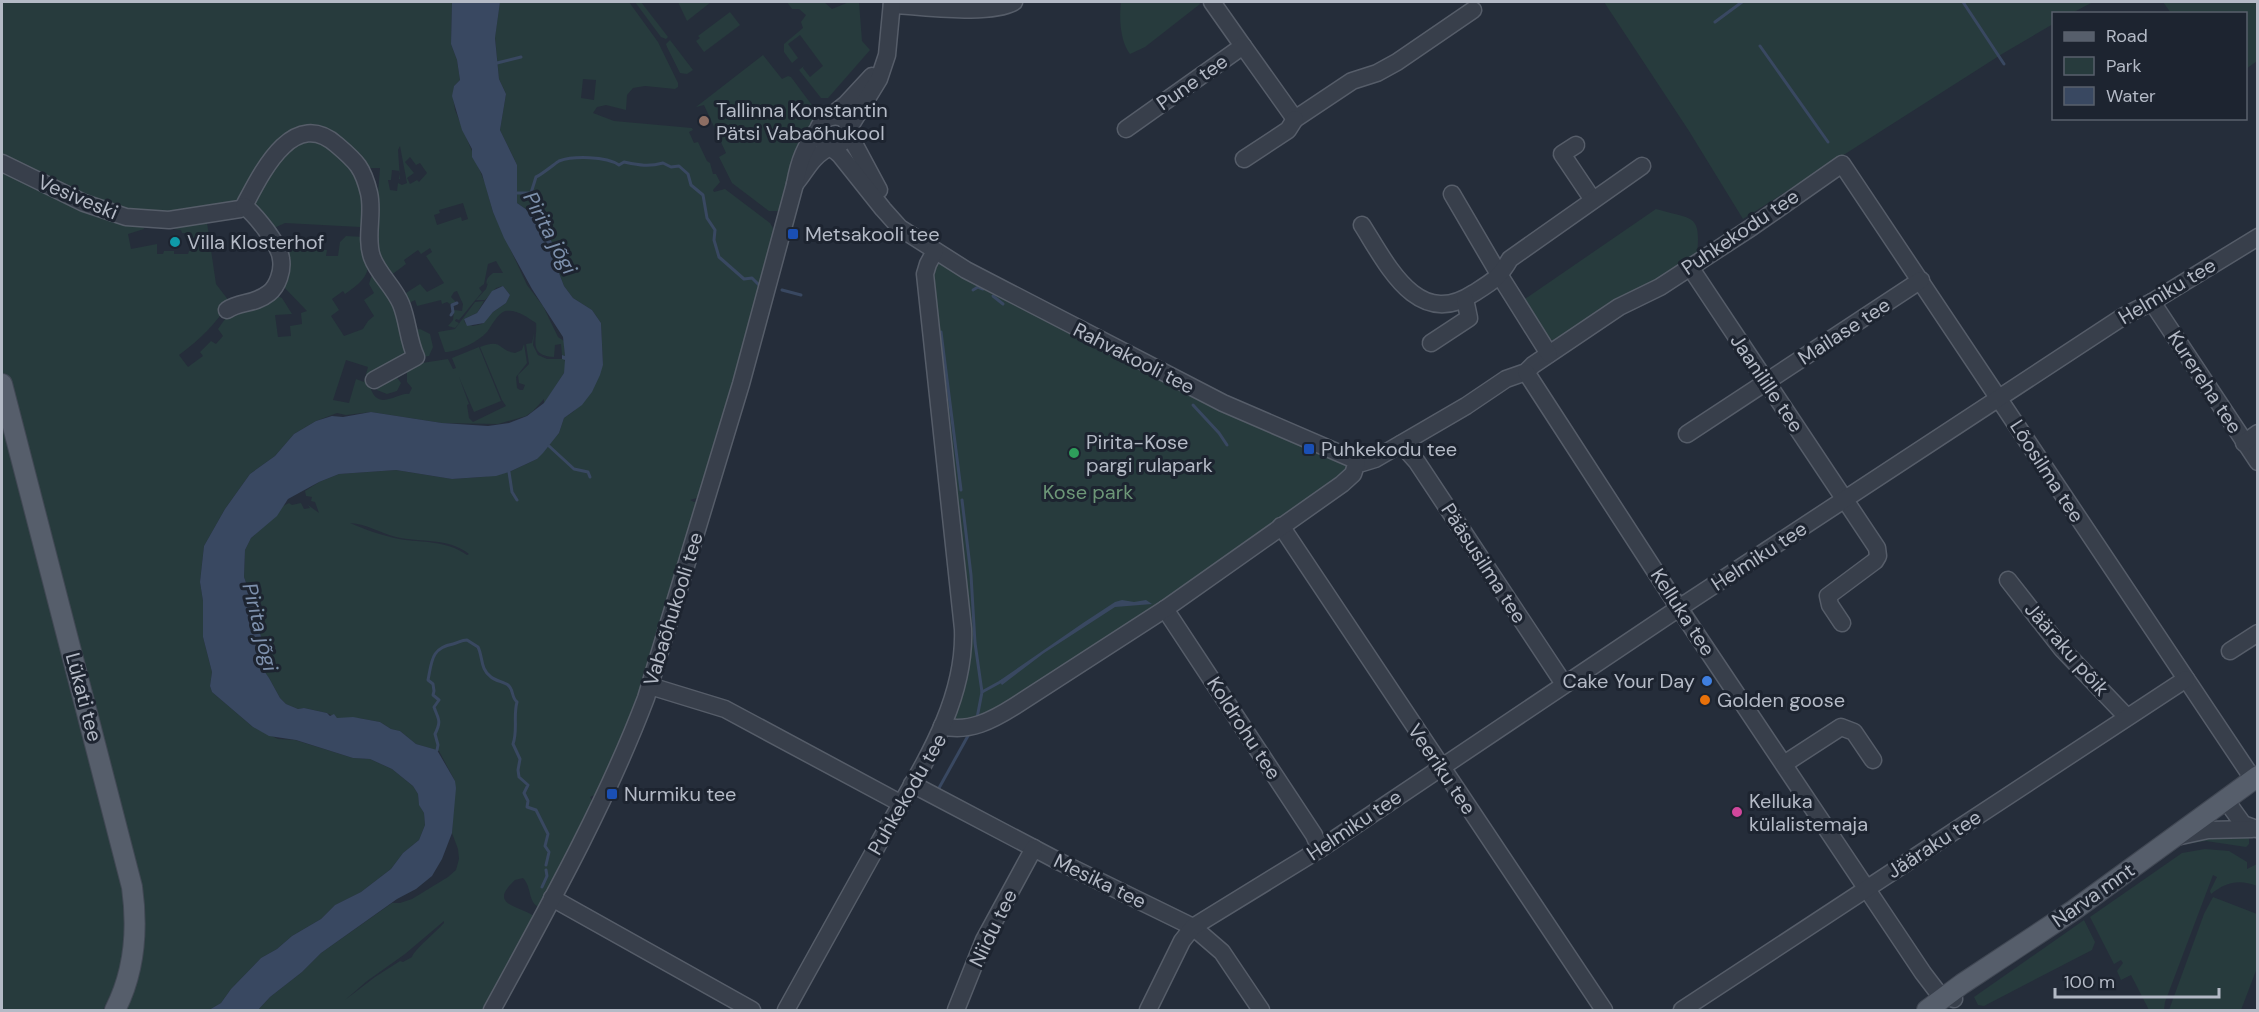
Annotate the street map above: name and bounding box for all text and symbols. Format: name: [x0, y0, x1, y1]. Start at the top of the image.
legend: [2052, 12, 2247, 120]
text: Road: [2106, 24, 2148, 48]
street label: Pune tee: [1151, 48, 1233, 116]
text: Park: [2106, 54, 2142, 78]
text: Water: [2106, 84, 2156, 108]
place label: Tallinna Konstantin Pätsi Vabaõhukool: [716, 97, 888, 146]
marker: Tallinna Konstantin Pätsi Vabaõhukool: [697, 114, 711, 128]
street label: Vesiveski: [34, 169, 122, 225]
street label: Puhkekodu tee: [1676, 183, 1804, 281]
water label: Pirita jõgi: [517, 187, 584, 280]
place label: Metsakooli tee: [805, 221, 940, 247]
marker: Metsakooli tee: [786, 227, 800, 241]
place label: Villa Klosterhof: [187, 229, 325, 255]
marker: Villa Klosterhof: [168, 235, 182, 249]
street label: Helmiku tee: [2114, 252, 2220, 330]
street label: Mailase tee: [1793, 292, 1895, 370]
street label: Rahvakooli tee: [1069, 316, 1199, 400]
street label: Kurereha tee: [2162, 326, 2248, 438]
street label: Jaanilille tee: [1725, 329, 1809, 437]
street label: Lõosilma tee: [2004, 415, 2090, 527]
place label: Pirita-Kose pargi rulapark: [1086, 429, 1213, 478]
place label: Puhkekodu tee: [1321, 436, 1457, 462]
marker: Puhkekodu tee: [1302, 442, 1316, 456]
marker: Pirita-Kose pargi rulapark: [1067, 446, 1081, 460]
park label: Kose park: [1043, 479, 1133, 505]
street label: Pääsusilma tee: [1436, 498, 1532, 628]
street label: Helmiku tee: [1706, 515, 1812, 597]
street label: Vabaõhukooli tee: [637, 529, 709, 689]
street label: Kelluka tee: [1645, 563, 1721, 661]
water label: Pirita jõgi: [236, 580, 285, 675]
street label: Jääraku põik: [2019, 597, 2115, 701]
street label: Lükati tee: [60, 650, 108, 744]
place label: Cake Your Day: [1562, 668, 1695, 694]
street label: Koldrohu tee: [1201, 672, 1287, 784]
marker: Cake Your Day: [1700, 674, 1714, 688]
place label: Golden goose: [1717, 687, 1845, 713]
marker: Golden goose: [1698, 693, 1712, 707]
street label: Veeriku tee: [1402, 719, 1482, 819]
street label: Puhkekodu tee: [862, 729, 952, 859]
place label: Nurmiku tee: [624, 781, 736, 807]
street label: Helmiku tee: [1301, 784, 1407, 866]
marker: Nurmiku tee: [605, 787, 619, 801]
place label: Kelluka külalistemaja: [1749, 788, 1868, 837]
street label: Jääraku tee: [1882, 804, 1986, 884]
marker: Kelluka külalistemaja: [1730, 805, 1744, 819]
street label: Mesika tee: [1050, 848, 1150, 914]
street label: Narva mnt: [2046, 857, 2140, 933]
street label: Niidu tee: [963, 885, 1023, 971]
scale bar: [2055, 961, 2218, 999]
text: 100 m: [2064, 970, 2115, 994]

